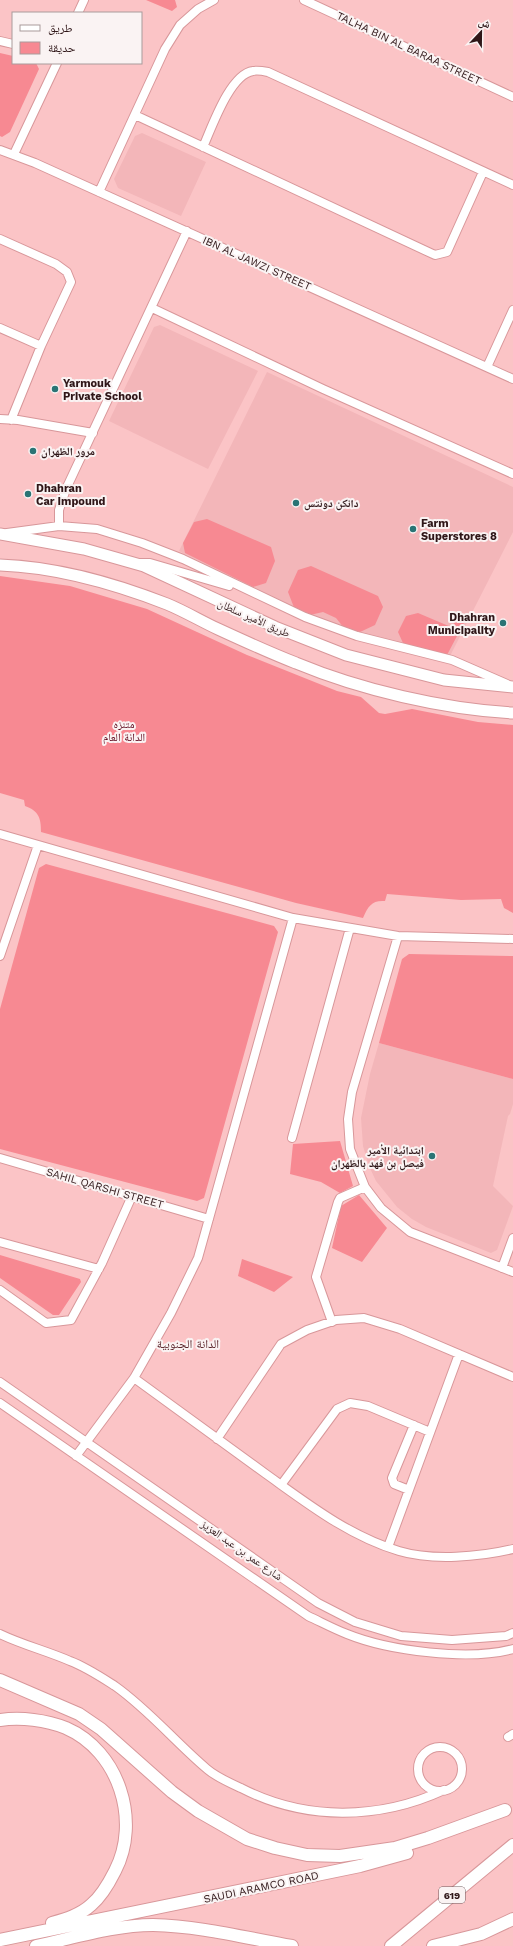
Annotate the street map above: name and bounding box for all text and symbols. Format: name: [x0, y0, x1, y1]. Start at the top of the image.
street label: TALHA BIN AL BARAA STREET: [334, 9, 483, 88]
legend: [12, 12, 142, 64]
north arrow: [461, 12, 501, 52]
text: ش: [476, 15, 493, 32]
text: طريق: [48, 21, 73, 35]
text: حديقة: [48, 41, 76, 55]
street label: IBN AL JAWZI STREET: [200, 234, 313, 293]
place label: Yarmouk Private School: [63, 377, 142, 403]
marker: Yarmouk Private School: [50, 384, 60, 394]
place label: مرور الظهران: [41, 445, 95, 459]
marker: مرور الظهران: [28, 446, 38, 456]
place label: Dhahran Car Impound: [36, 482, 106, 508]
marker: Dhahran Car Impound: [23, 489, 33, 499]
place label: دانكن دونتس: [304, 497, 359, 511]
marker: دانكن دونتس: [291, 498, 301, 508]
place label: Farm Superstores 8: [421, 517, 497, 543]
marker: Farm Superstores 8: [408, 524, 418, 534]
street label: طريق الأمير سلطان: [216, 597, 292, 640]
place label: Dhahran Municipality: [428, 611, 496, 637]
marker: Dhahran Municipality: [498, 618, 508, 628]
park label: متنزه الدانة العام: [103, 718, 145, 744]
place label: ابتدائية الأمير فيصل بن فهد بالظهران: [331, 1144, 424, 1171]
marker: ابتدائية الأمير فيصل بن فهد بالظهران: [427, 1151, 437, 1161]
street label: SAHIL QARSHI STREET: [45, 1165, 165, 1212]
district label: الدانة الجنوبية: [157, 1337, 219, 1351]
street label: شارع عمر بن عبد العزيز: [198, 1517, 285, 1583]
street label: SAUDI ARAMCO ROAD: [202, 1869, 320, 1906]
road number: 619: [439, 1887, 465, 1903]

